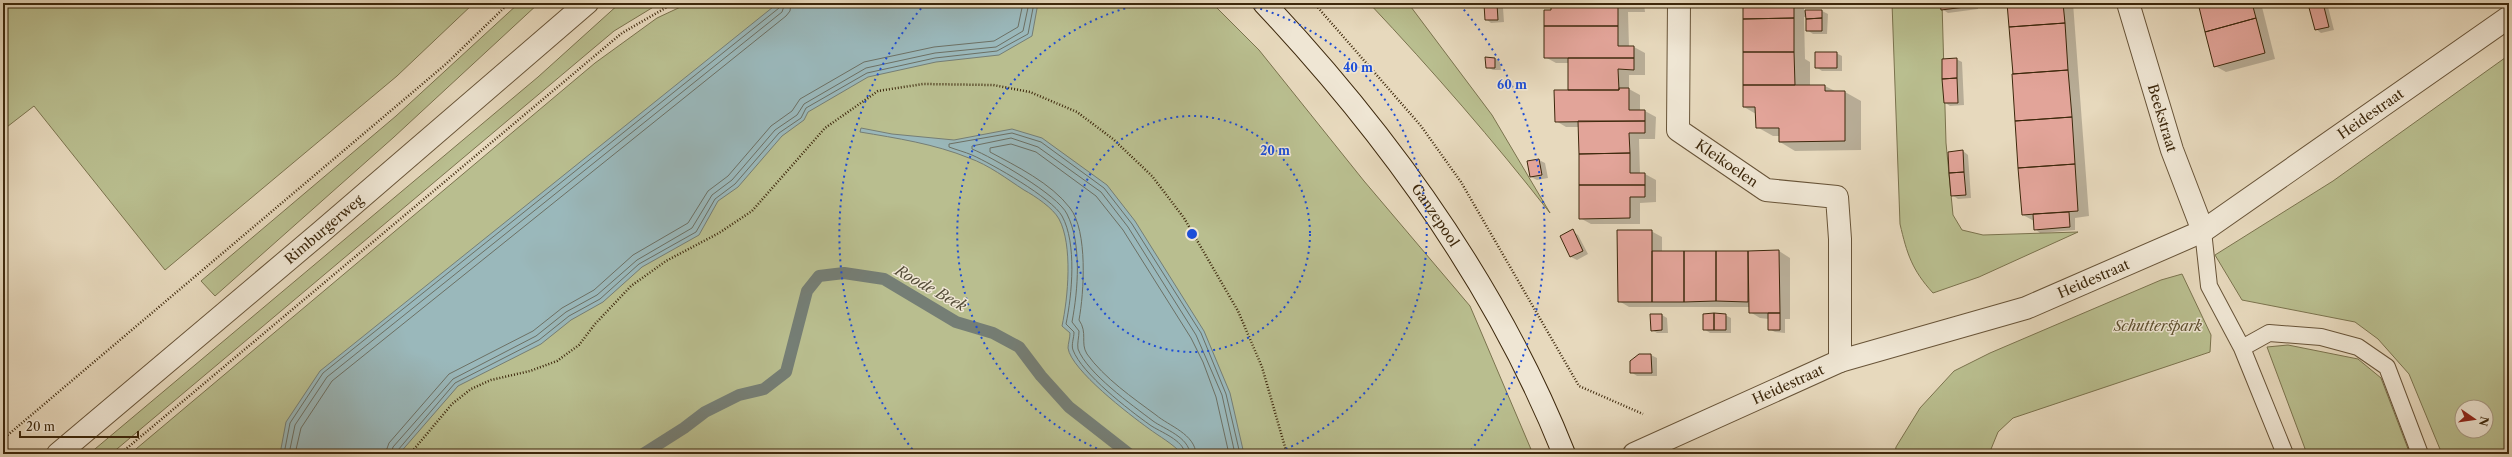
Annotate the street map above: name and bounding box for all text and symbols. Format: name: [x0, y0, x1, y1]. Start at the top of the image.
text: 40 m: [1343, 60, 1373, 75]
text: 60 m: [1497, 77, 1527, 92]
street label: Beekstraat: [2144, 82, 2181, 154]
street label: Heidestraat: [2334, 84, 2407, 143]
street label: Kleikoelen: [1692, 136, 1762, 191]
text: 20 m: [1260, 143, 1290, 158]
street label: Ganzepool: [1408, 180, 1463, 250]
street label: Rimburgerweg: [281, 190, 367, 268]
centre of rings: [1185, 227, 1199, 241]
street label: Heidestraat: [2055, 255, 2132, 302]
water label: Roode Beek: [891, 260, 970, 315]
park label: Schutterspark: [2113, 317, 2203, 335]
street label: Heidestraat: [1749, 360, 1827, 408]
north arrow: [2454, 399, 2494, 439]
scale bar: [20, 413, 138, 439]
text: N: [2476, 415, 2492, 428]
text: 20 m: [26, 419, 55, 434]

